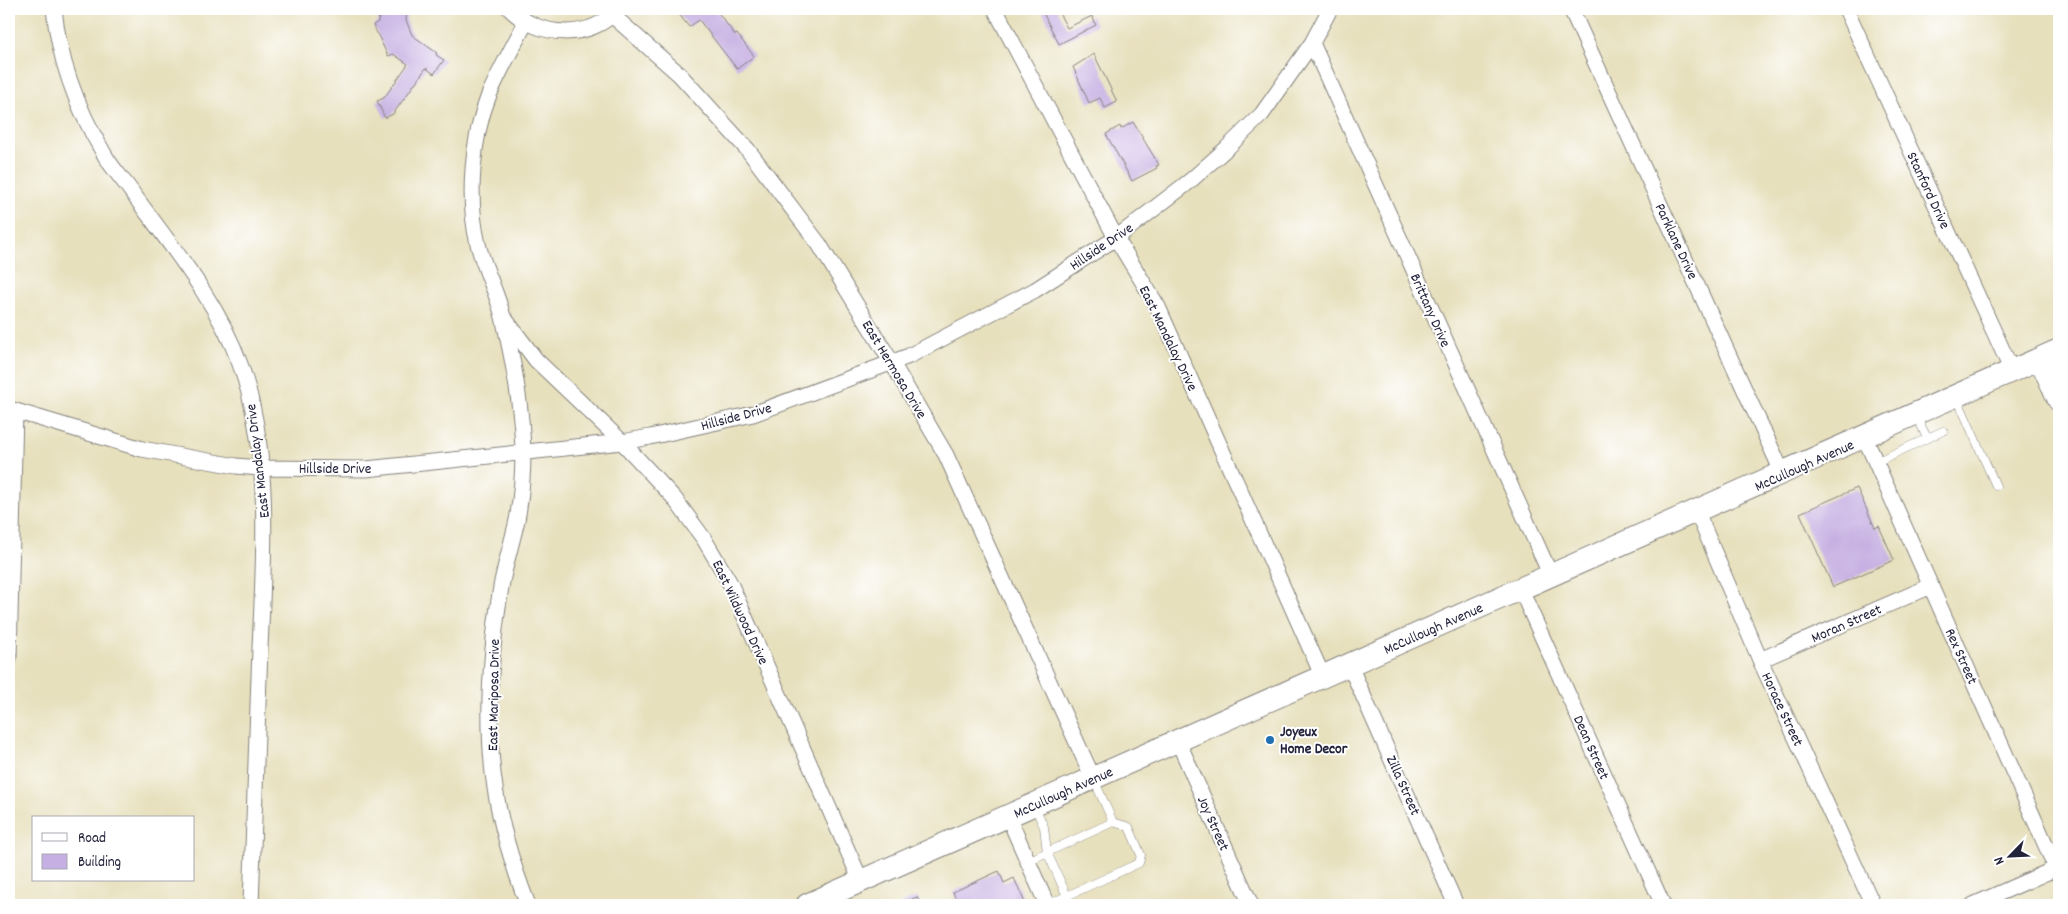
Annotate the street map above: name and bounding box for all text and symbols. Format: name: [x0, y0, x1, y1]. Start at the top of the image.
street label: Stanford Drive: [1900, 149, 1955, 233]
street label: Parklane Drive: [1648, 200, 1703, 284]
street label: Hillside Drive: [1066, 218, 1139, 277]
street label: Brittany Drive: [1403, 270, 1455, 352]
street label: East Mandalay Drive: [1132, 282, 1202, 396]
street label: East Hermosa Drive: [855, 317, 932, 424]
street label: Hillside Drive: [699, 398, 775, 438]
street label: East Mandalay Drive: [241, 402, 277, 519]
street label: McCullough Avenue: [1752, 435, 1858, 499]
street label: Hillside Drive: [299, 459, 372, 481]
street label: East Wildwood Drive: [705, 557, 773, 669]
street label: McCullough Avenue: [1381, 598, 1487, 662]
street label: Moran Street: [1808, 599, 1886, 650]
street label: Rex Street: [1938, 625, 1982, 689]
street label: East Mariposa Drive: [483, 638, 507, 751]
street label: Horace Street: [1754, 669, 1808, 751]
street label: Dean Street: [1566, 712, 1614, 784]
place label: Joyeux Home Decor: [1280, 722, 1348, 761]
marker: Joyeux Home Decor: [1264, 734, 1276, 746]
street label: Zilla Street: [1379, 752, 1425, 820]
street label: McCullough Avenue: [1011, 762, 1117, 826]
street label: Joy Street: [1190, 793, 1234, 855]
legend: [32, 816, 195, 882]
text: Road: [78, 828, 106, 850]
north arrow: [1986, 832, 2036, 882]
text: Building: [78, 852, 121, 874]
text: N: [1989, 853, 2010, 868]

